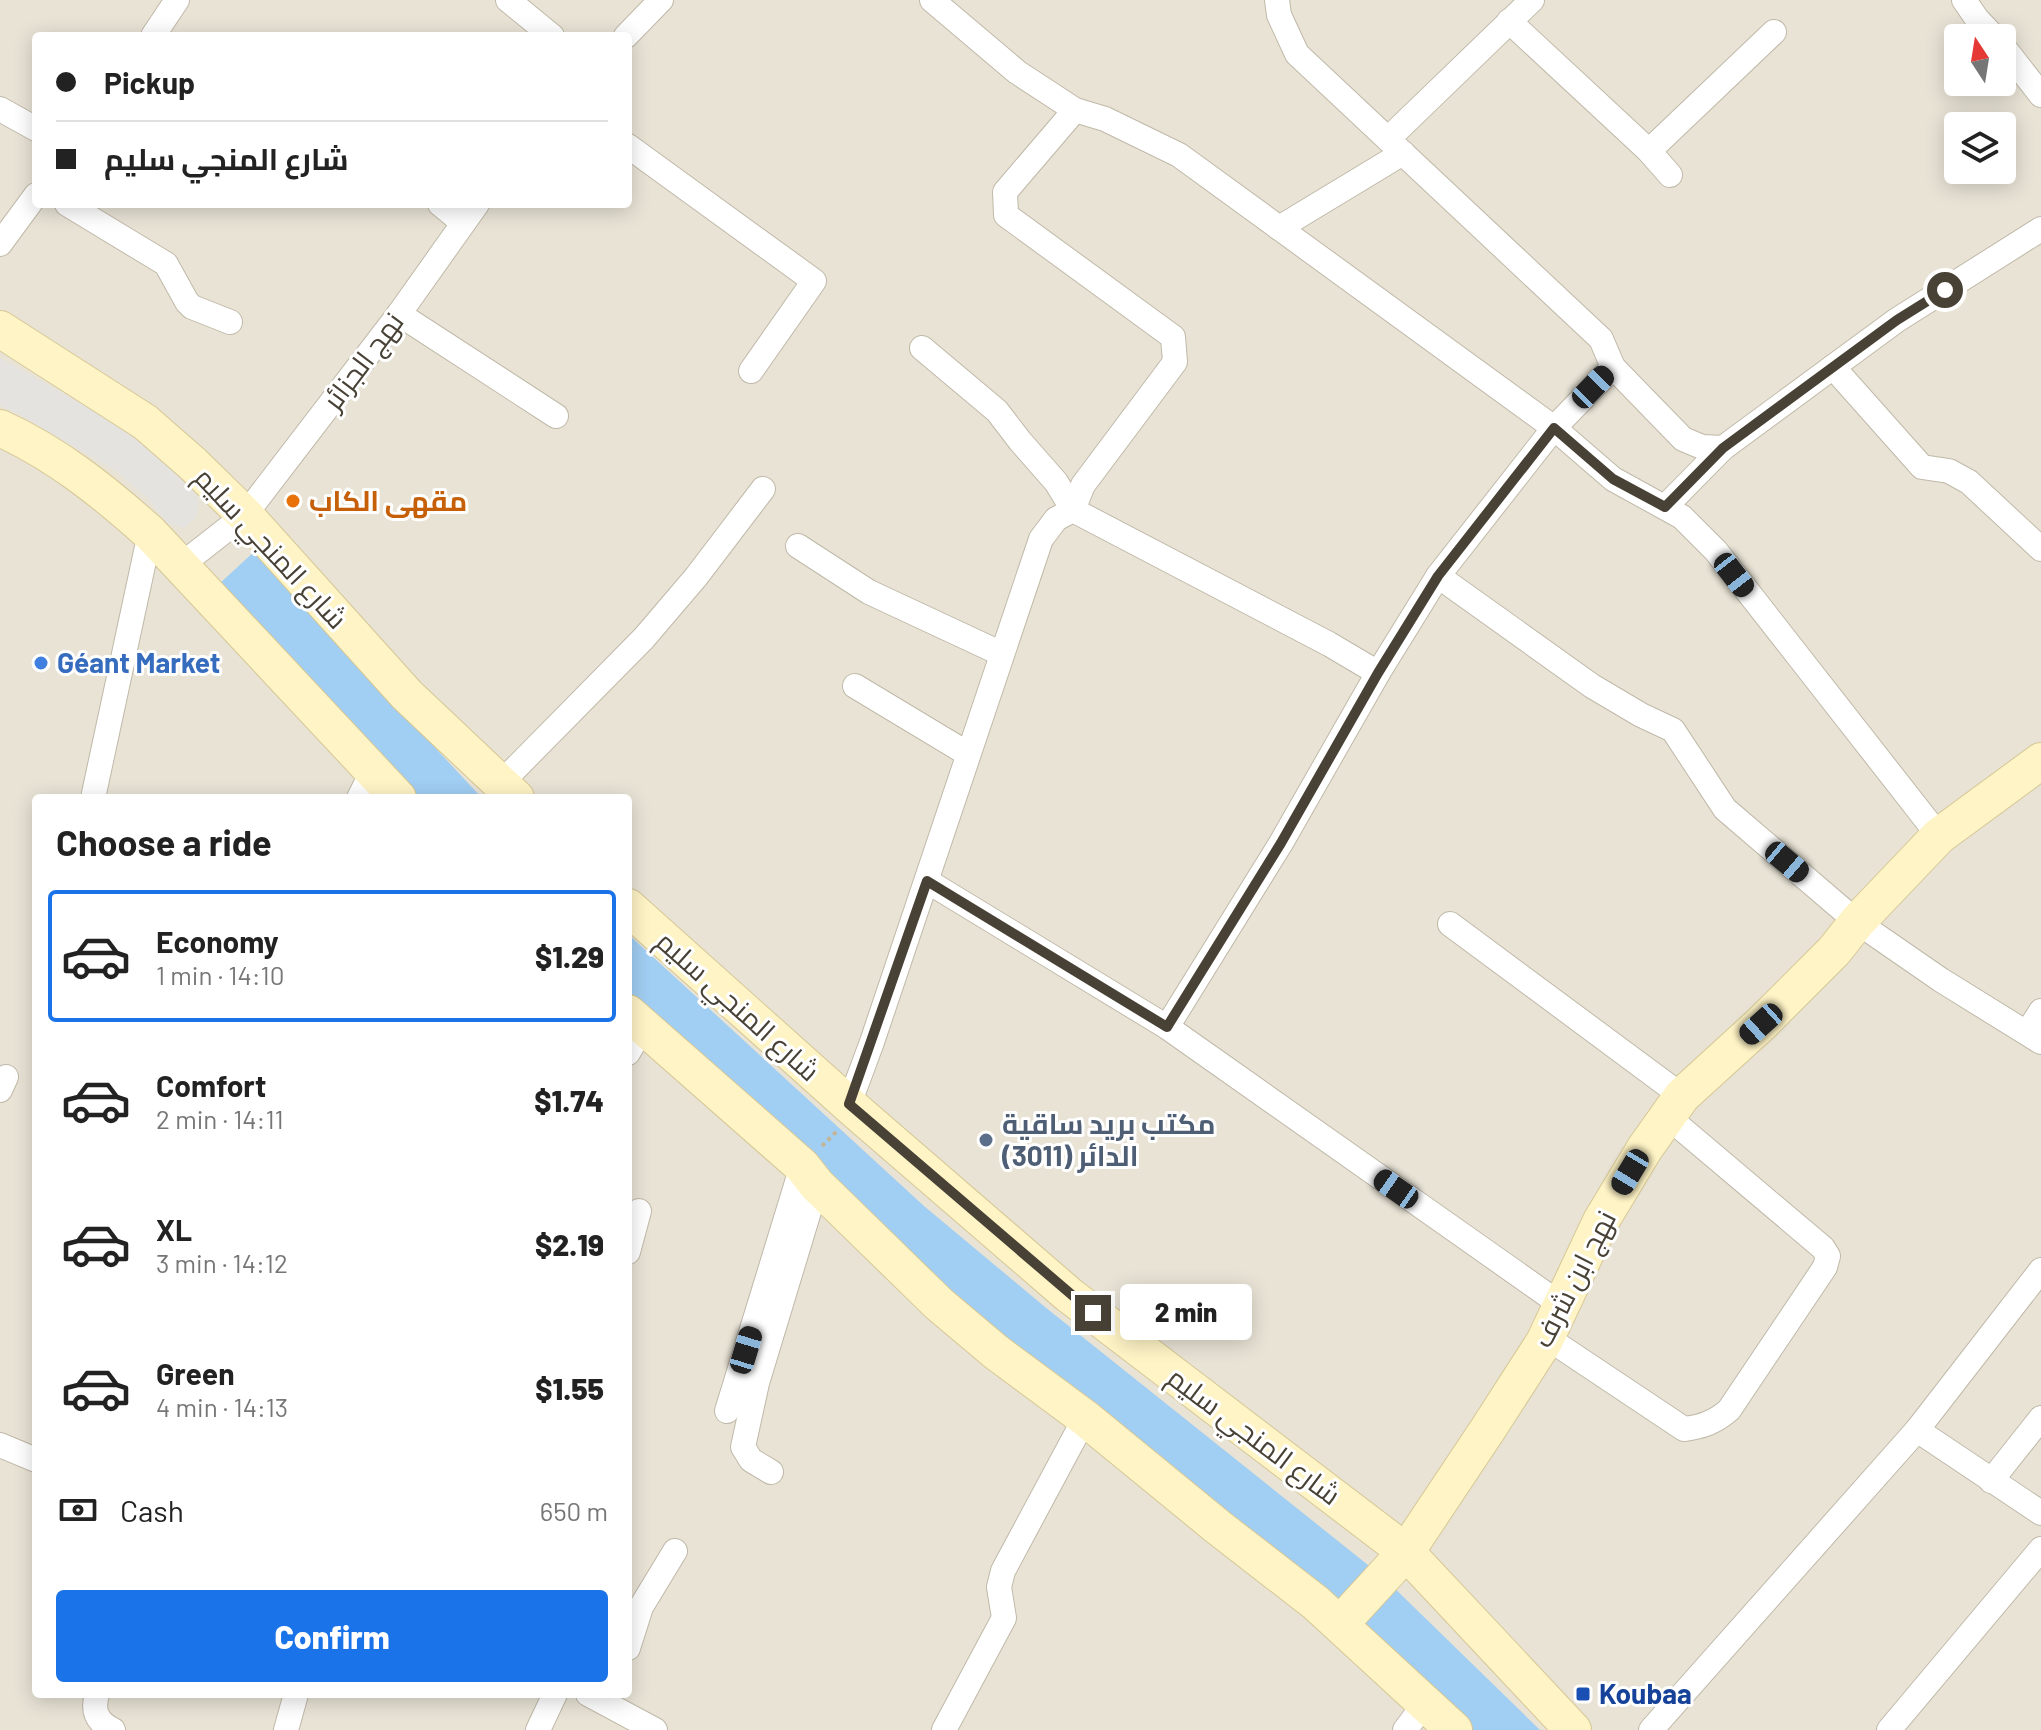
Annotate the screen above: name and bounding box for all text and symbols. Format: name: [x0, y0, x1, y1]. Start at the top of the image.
north arrow: [1944, 24, 2016, 96]
map controls: [1944, 24, 2016, 184]
text: Pickup: [104, 64, 195, 100]
button: layers: [1944, 112, 2016, 184]
text: شارع المنجي سليم: [104, 140, 348, 176]
route start: [1927, 272, 1963, 308]
street label: نهج الجزائر: [313, 305, 412, 419]
car: [1568, 361, 1618, 413]
street label: شارع المنجي سليم: [184, 460, 355, 639]
place label: مقهى الكاب: [309, 483, 467, 519]
marker: مقهى الكاب: [284, 492, 302, 510]
car: [1710, 549, 1758, 601]
place label: Géant Market: [57, 645, 220, 679]
marker: Géant Market: [32, 654, 50, 672]
text: Choose a ride: [56, 820, 272, 863]
car: [1761, 837, 1813, 887]
icon: car: [60, 920, 132, 992]
text: Economy: [156, 923, 279, 959]
street label: شارع المنجي سليم: [646, 923, 827, 1092]
text: $1.29: [535, 938, 604, 974]
text: 1 min · 14:10: [156, 959, 284, 990]
car: [1735, 999, 1787, 1049]
icon: car: [60, 1064, 132, 1136]
text: Comfort: [156, 1067, 266, 1103]
text: $1.74: [534, 1082, 604, 1118]
text: 2 min · 14:11: [156, 1103, 284, 1134]
place label: مكتب بريد ساقية الدائر (3011): [1001, 1106, 1215, 1173]
marker: مكتب بريد ساقية الدائر (3011): [977, 1131, 995, 1149]
car: [1607, 1145, 1653, 1199]
car: [1369, 1165, 1423, 1213]
street label: نهج ابن شرف: [1524, 1204, 1625, 1354]
icon: car: [60, 1208, 132, 1280]
text: XL: [156, 1211, 192, 1247]
text: $2.19: [535, 1226, 604, 1262]
text: 3 min · 14:12: [156, 1247, 288, 1278]
callout: 2 min: [1121, 1285, 1253, 1341]
route end: [1075, 1295, 1111, 1331]
text: 2 min: [1155, 1296, 1217, 1327]
car: [728, 1324, 764, 1376]
icon: car: [60, 1352, 132, 1424]
text: Green: [156, 1355, 235, 1391]
street label: شارع المنجي سليم: [1158, 1359, 1348, 1516]
text: $1.55: [535, 1370, 604, 1406]
text: 4 min · 14:13: [156, 1391, 288, 1422]
icon: cash: [56, 1488, 100, 1532]
text: Cash: [120, 1492, 184, 1528]
text: 650 m: [540, 1495, 608, 1526]
button: Confirm: [56, 1590, 608, 1682]
place label: Koubaa: [1599, 1676, 1692, 1710]
marker: Koubaa: [1574, 1685, 1592, 1703]

